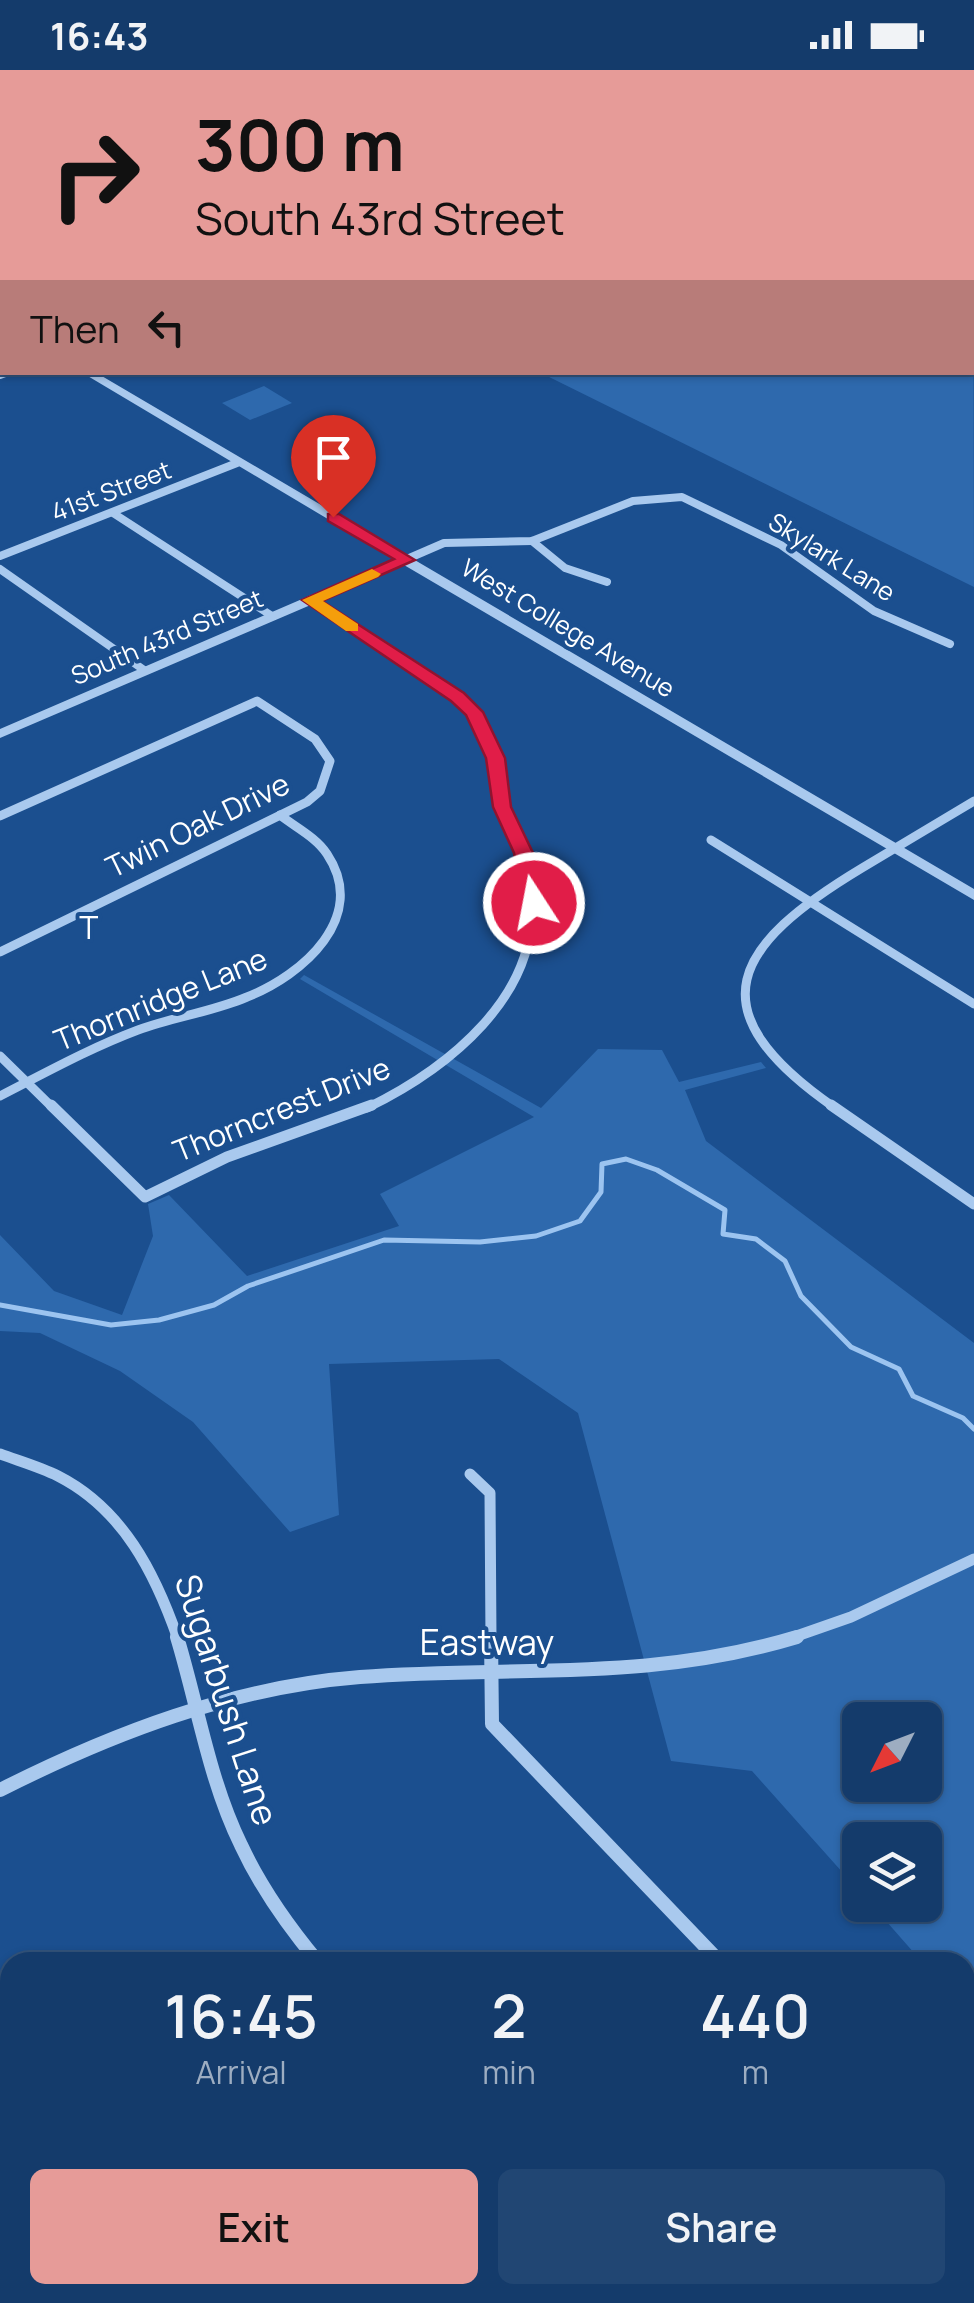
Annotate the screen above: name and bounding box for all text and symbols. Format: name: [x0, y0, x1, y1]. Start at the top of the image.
text: 16:43: [50, 9, 149, 61]
text: 300 m: [195, 96, 405, 192]
icon: right: [30, 110, 160, 240]
text: South 43rd Street: [195, 187, 565, 249]
icon: left: [139, 300, 194, 355]
text: Then: [30, 302, 119, 354]
pin: [291, 415, 376, 518]
icon: arrive: [306, 430, 361, 485]
street label: 41st Street: [46, 452, 176, 529]
street label: Skylark Lane: [762, 504, 902, 609]
street label: West College Avenue: [455, 550, 682, 705]
street label: South 43rd Street: [65, 580, 268, 693]
street label: Twin Oak Drive: [99, 763, 296, 887]
position arrow: [482, 851, 586, 955]
district label: T: [79, 905, 101, 949]
street label: Thornridge Lane: [48, 937, 273, 1060]
street label: Thorncrest Drive: [167, 1046, 396, 1171]
street label: Sugarbush Lane: [164, 1568, 290, 1831]
street label: Eastway: [420, 1618, 554, 1666]
north arrow: [842, 1702, 942, 1802]
map controls: [842, 1702, 942, 1922]
button: layers: [842, 1822, 942, 1922]
text: 16:45: [164, 1974, 318, 2056]
text: 2: [491, 1974, 527, 2056]
text: 440: [700, 1974, 811, 2056]
text: Arrival: [195, 2050, 287, 2094]
text: min: [482, 2050, 536, 2094]
text: m: [742, 2050, 769, 2094]
button: Exit: [30, 2169, 478, 2284]
button: Share: [498, 2169, 945, 2284]

